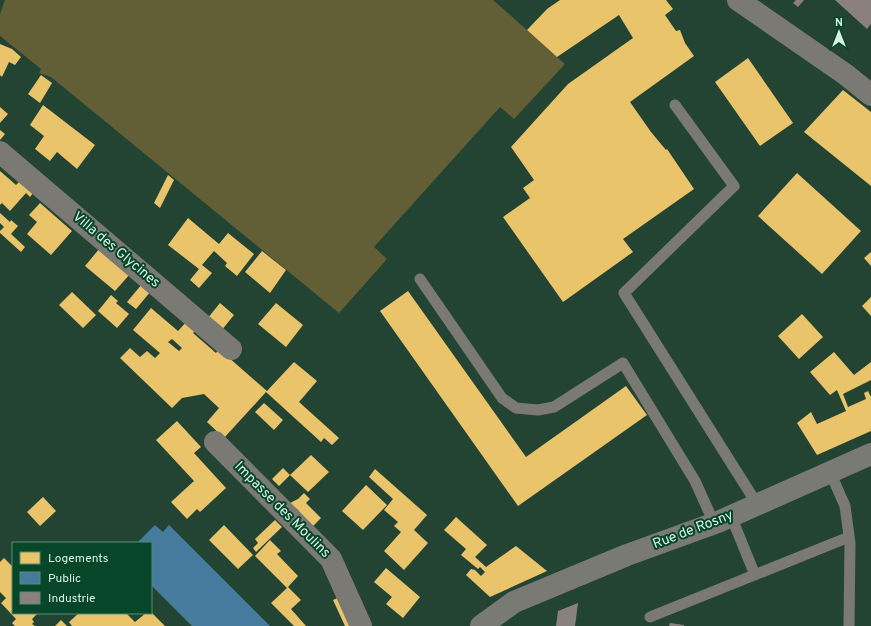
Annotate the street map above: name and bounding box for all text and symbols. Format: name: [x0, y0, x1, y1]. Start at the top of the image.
north arrow: [819, 12, 859, 52]
text: N: [835, 16, 843, 30]
street label: Villa des Glycines: [69, 208, 163, 292]
street label: Impasse des Moulins: [230, 458, 334, 562]
street label: Rue de Rosny: [650, 507, 736, 553]
legend: [12, 542, 152, 614]
text: Logements: [48, 551, 108, 567]
text: Public: [48, 571, 81, 587]
text: Industrie: [48, 591, 96, 607]

